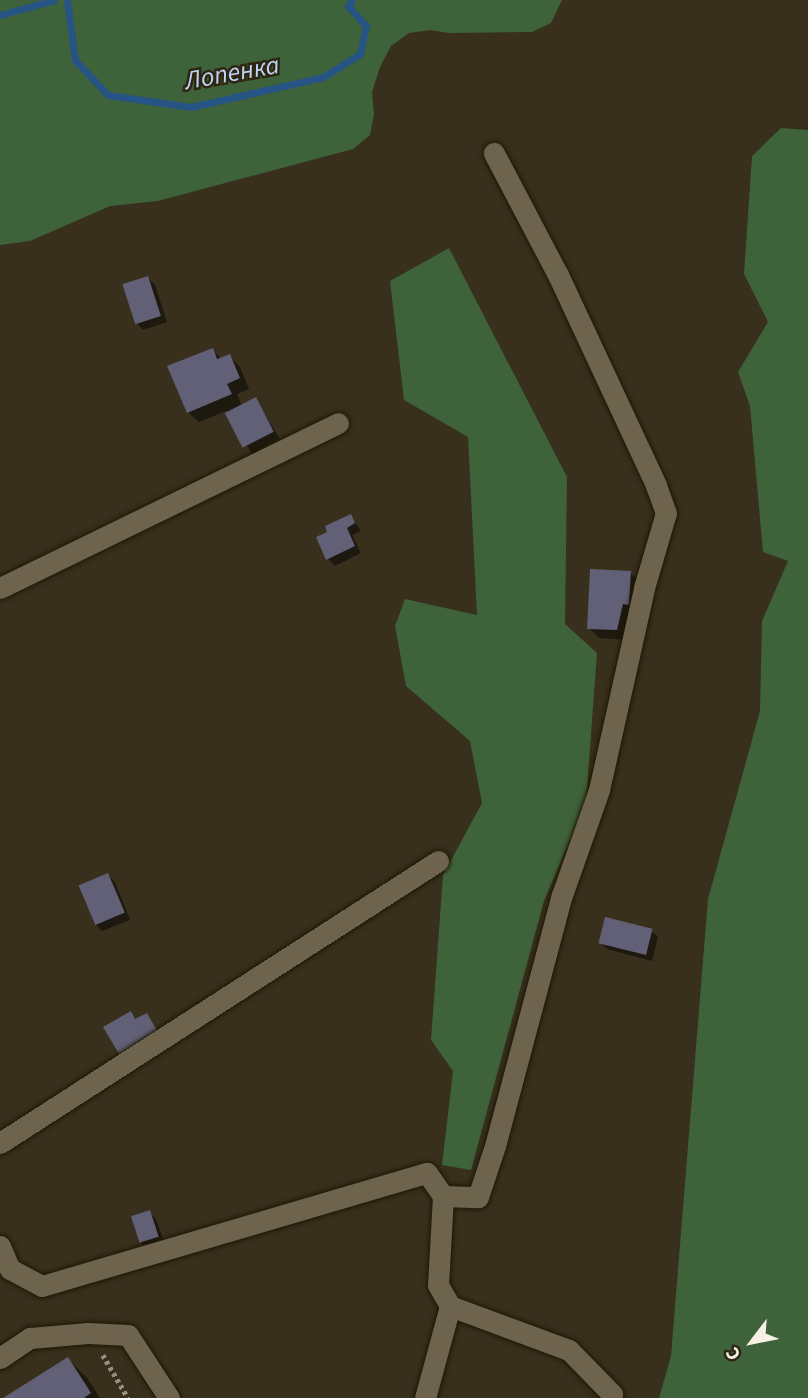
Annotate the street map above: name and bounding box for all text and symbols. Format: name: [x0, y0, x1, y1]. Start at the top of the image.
water label: Лопенка: [182, 49, 282, 97]
north arrow: [717, 1307, 787, 1377]
text: С: [719, 1342, 748, 1365]

